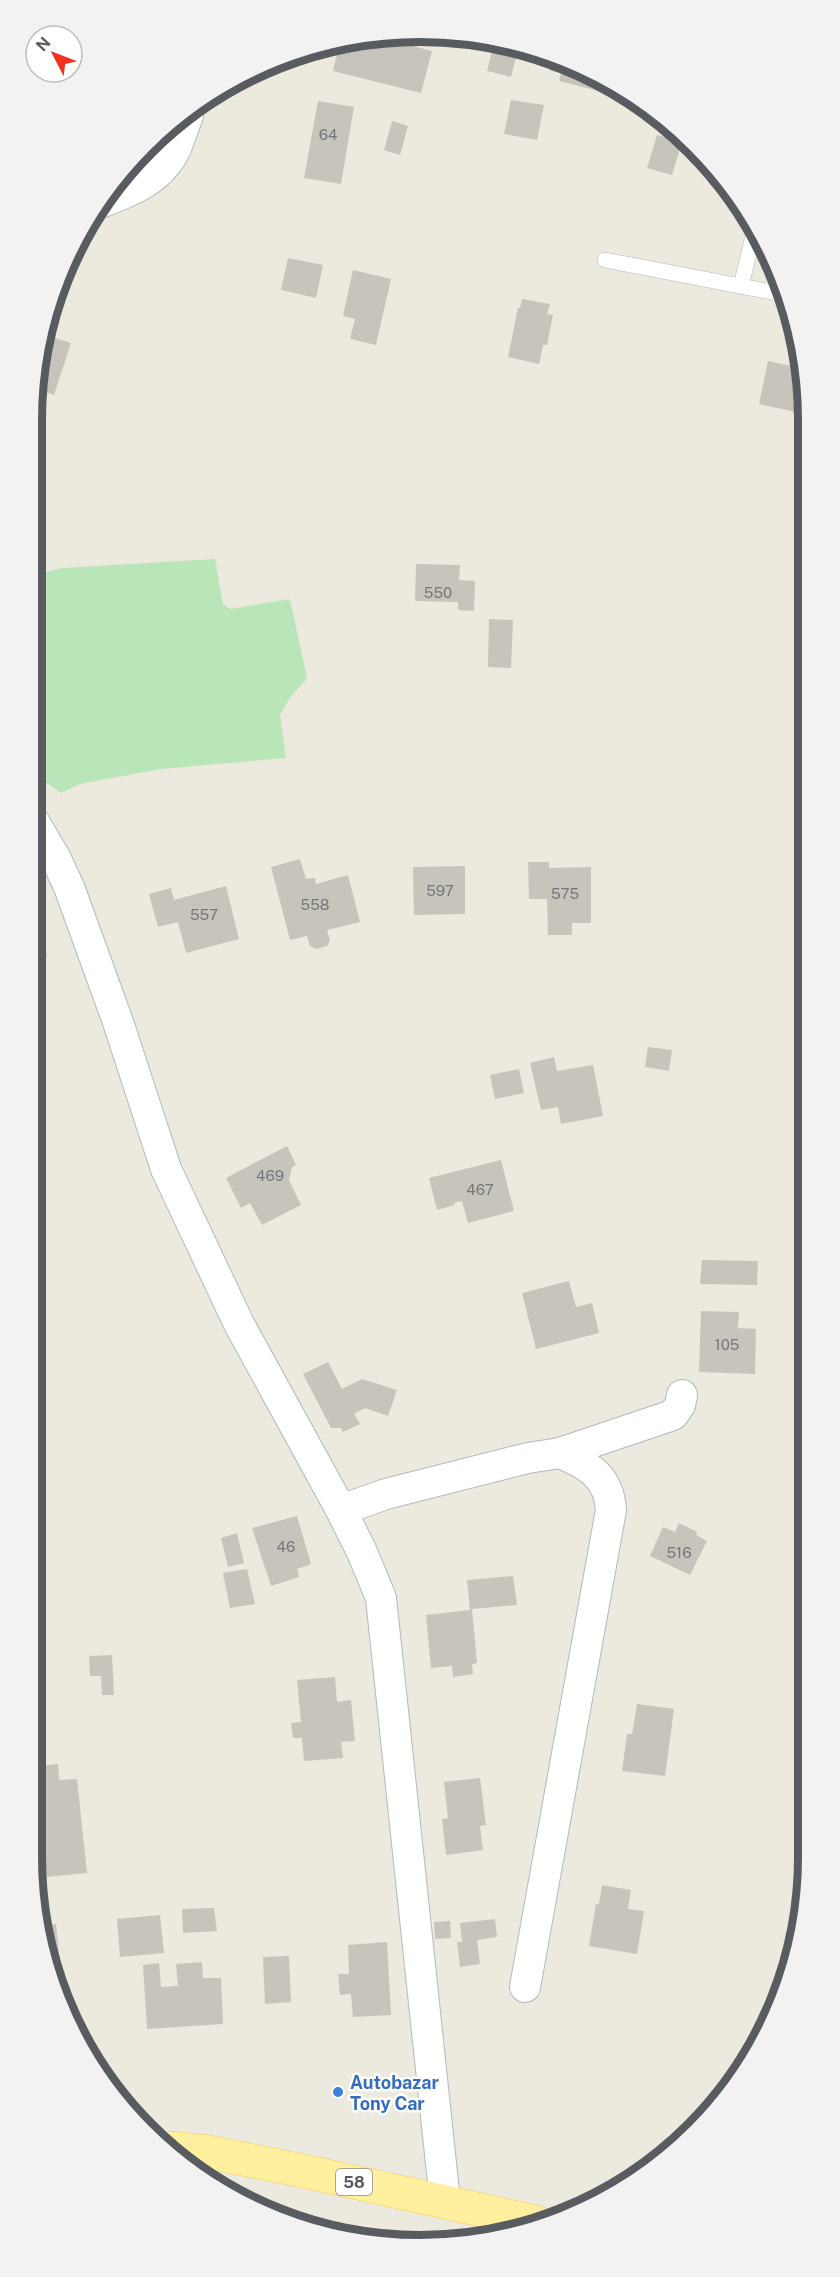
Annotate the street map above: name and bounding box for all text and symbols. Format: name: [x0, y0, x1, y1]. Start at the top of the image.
north arrow: [24, 24, 84, 84]
text: N: [32, 33, 54, 55]
house number: 64: [319, 126, 337, 143]
house number: 550: [424, 584, 452, 601]
house number: 597: [426, 882, 454, 899]
house number: 575: [551, 885, 579, 902]
house number: 558: [301, 896, 329, 913]
house number: 557: [190, 906, 218, 923]
house number: 469: [256, 1167, 284, 1184]
house number: 467: [466, 1181, 494, 1198]
house number: 105: [715, 1336, 739, 1353]
house number: 46: [277, 1538, 295, 1555]
house number: 516: [666, 1544, 692, 1561]
place label: Autobazar Tony Car: [350, 2072, 439, 2114]
marker: Autobazar Tony Car: [331, 2085, 345, 2099]
road number: 58: [336, 2169, 372, 2195]

